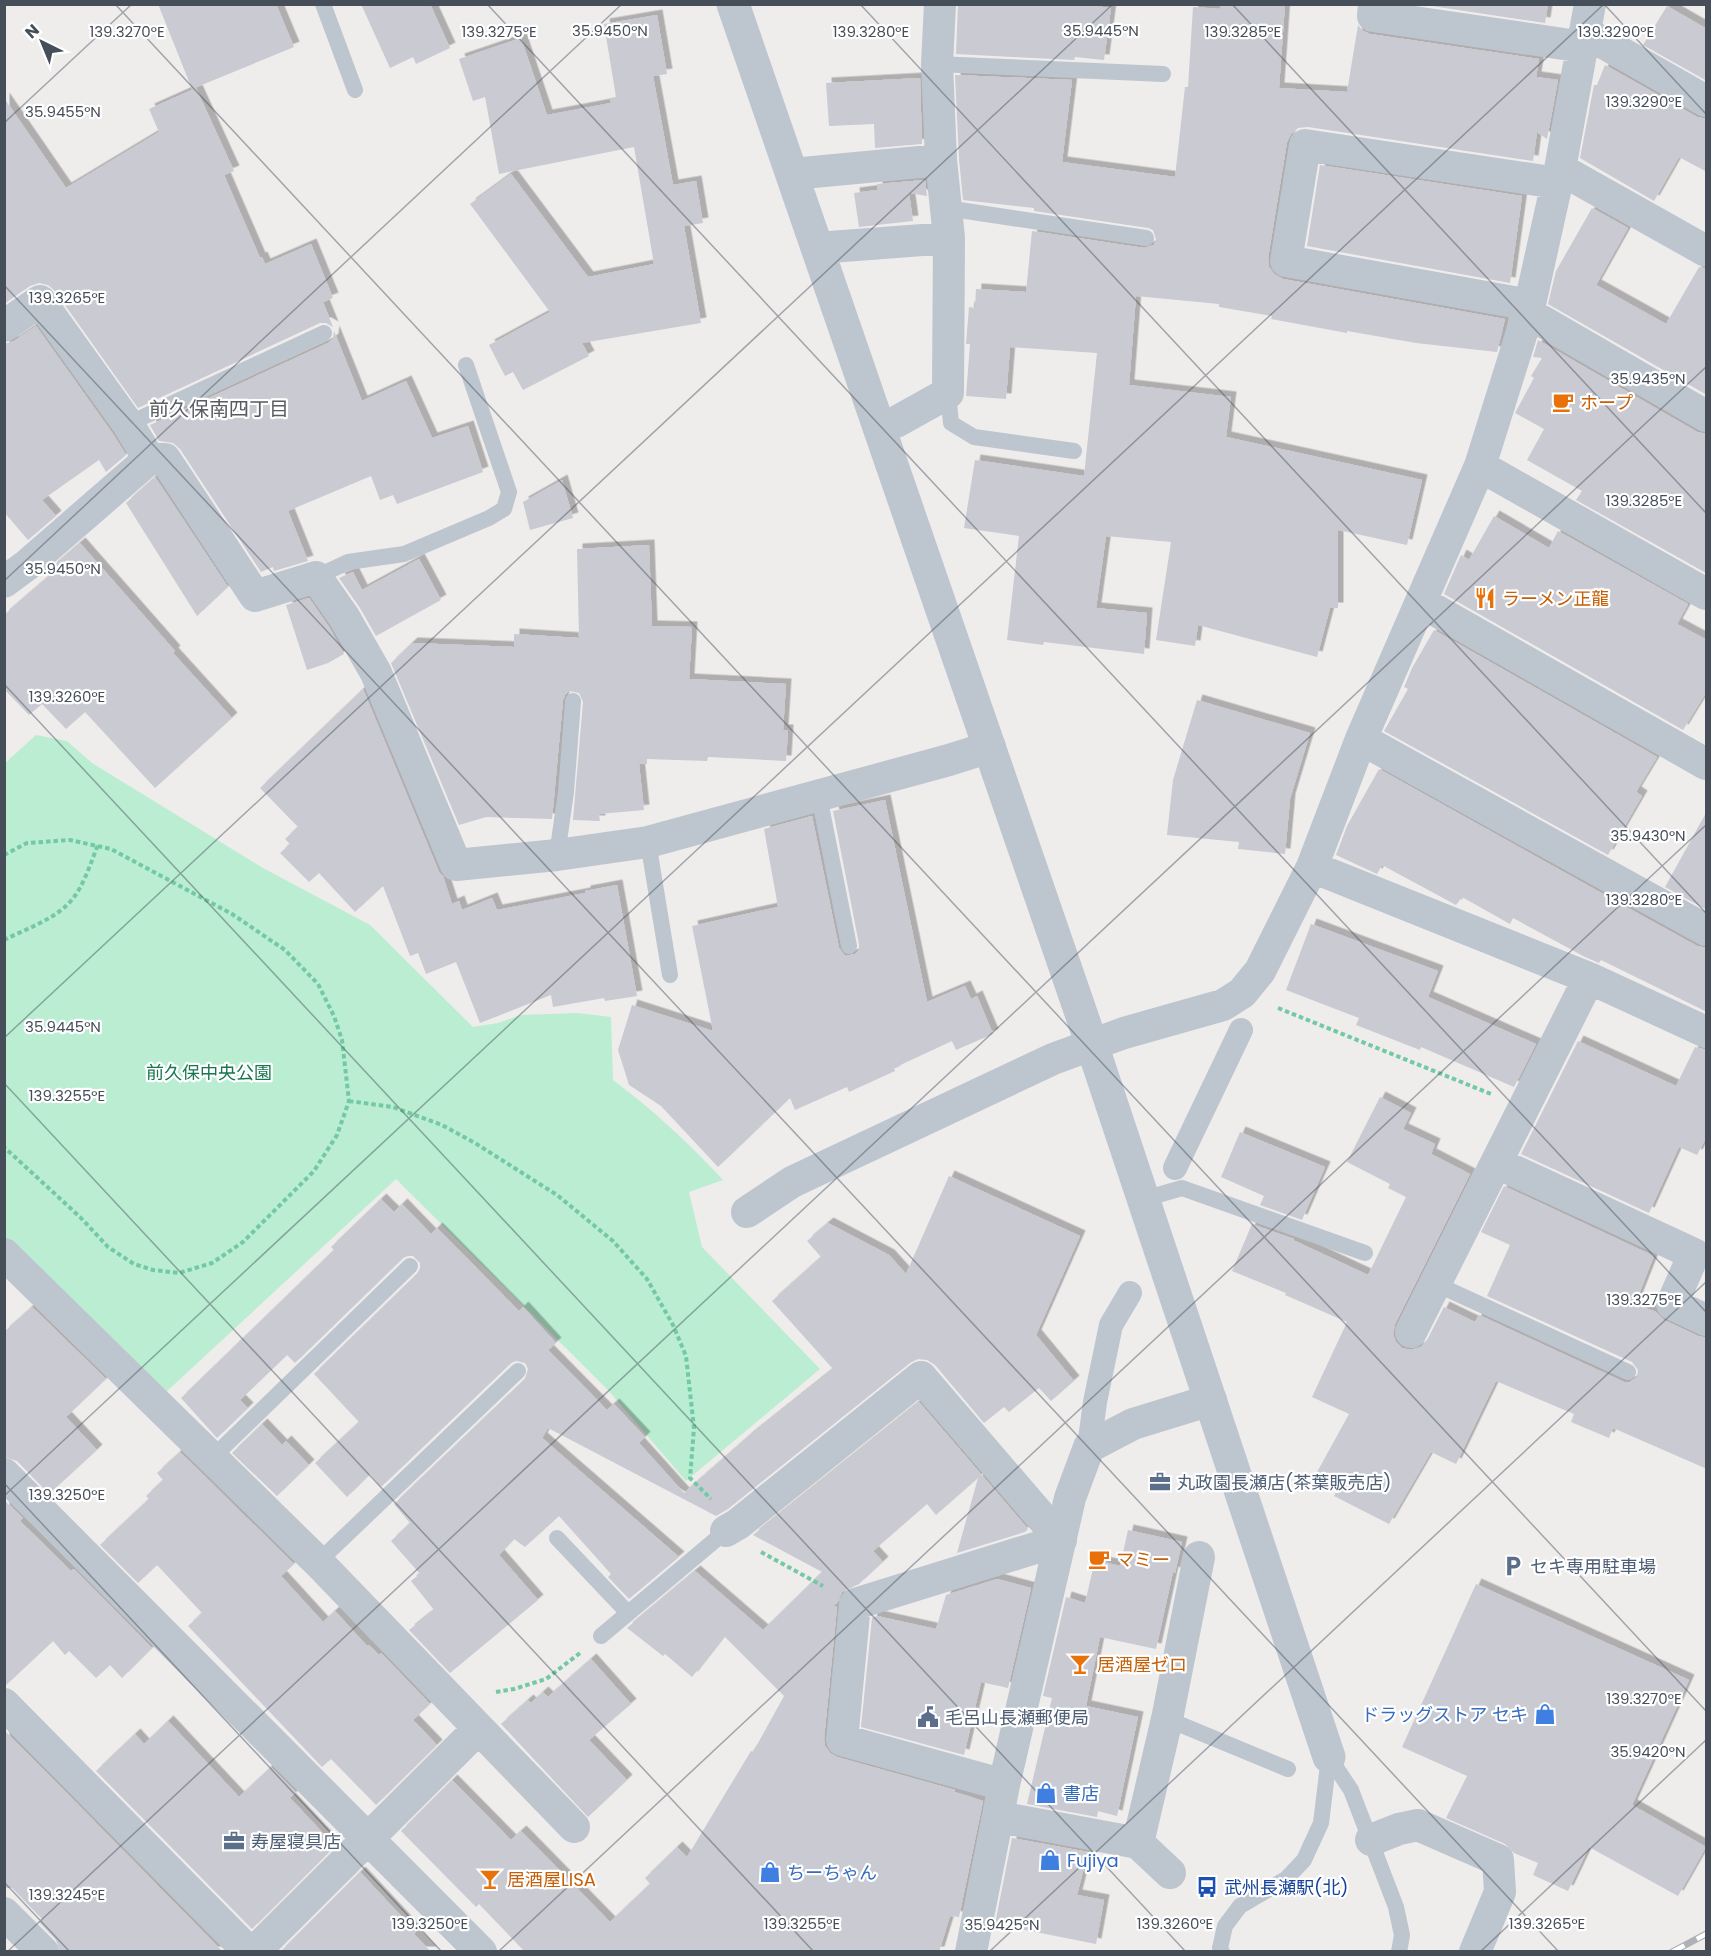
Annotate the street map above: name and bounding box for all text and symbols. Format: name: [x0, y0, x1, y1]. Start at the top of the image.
north arrow: [12, 12, 72, 72]
text: N: [20, 19, 44, 44]
text: 35.9450°N: [572, 20, 648, 41]
text: 35.9445°N: [1063, 20, 1139, 41]
text: 139.3270°E: [89, 21, 165, 42]
text: 139.3275°E: [461, 21, 537, 42]
text: 139.3280°E: [833, 21, 909, 42]
text: 139.3285°E: [1205, 21, 1281, 42]
text: 139.3290°E: [1578, 21, 1654, 42]
text: 139.3290°E: [1606, 91, 1682, 112]
text: 35.9455°N: [25, 101, 101, 122]
text: 139.3265°E: [29, 287, 105, 308]
text: 35.9435°N: [1610, 368, 1686, 389]
cafe icon: ホープ: [1551, 390, 1575, 414]
place label: ホープ: [1580, 390, 1633, 415]
district label: 前久保南四丁目: [149, 395, 289, 423]
text: 139.3285°E: [1606, 490, 1682, 511]
text: 35.9450°N: [25, 558, 101, 579]
restaurant icon: ラーメン正龍: [1473, 586, 1497, 610]
place label: ラーメン正龍: [1502, 586, 1609, 611]
text: 139.3260°E: [29, 686, 105, 707]
text: 35.9430°N: [1610, 825, 1686, 846]
text: 139.3280°E: [1606, 889, 1682, 910]
text: 35.9445°N: [25, 1016, 101, 1037]
park label: 前久保中央公園: [146, 1060, 272, 1085]
text: 139.3255°E: [29, 1085, 105, 1106]
text: 139.3275°E: [1606, 1289, 1682, 1310]
office icon: 丸政園長瀬店(茶葉販売店): [1148, 1470, 1172, 1494]
place label: 丸政園長瀬店(茶葉販売店): [1177, 1470, 1391, 1495]
text: 139.3250°E: [29, 1484, 105, 1505]
cafe icon: マミー: [1087, 1547, 1111, 1571]
place label: マミー: [1116, 1547, 1170, 1572]
parking icon: セキ専用駐車場: [1501, 1554, 1525, 1578]
place label: セキ専用駐車場: [1530, 1554, 1656, 1579]
bar icon: 居酒屋ゼロ: [1068, 1652, 1092, 1676]
place label: 居酒屋ゼロ: [1097, 1652, 1187, 1677]
text: 139.3270°E: [1606, 1688, 1682, 1709]
place label: ドラッグストア セキ: [1361, 1702, 1528, 1727]
shop icon: ドラッグストア セキ: [1533, 1702, 1557, 1726]
public building icon: 毛呂山長瀬郵便局: [916, 1705, 940, 1729]
place label: 毛呂山長瀬郵便局: [945, 1705, 1089, 1730]
text: 35.9420°N: [1610, 1741, 1686, 1762]
shop icon: 書店: [1034, 1781, 1058, 1805]
place label: 書店: [1063, 1781, 1099, 1806]
office icon: 寿屋寝具店: [222, 1829, 246, 1853]
place label: 寿屋寝具店: [251, 1829, 341, 1854]
shop icon: Fujiya: [1038, 1848, 1062, 1872]
place label: Fujiya: [1067, 1848, 1119, 1873]
shop icon: ちーちゃん: [758, 1860, 782, 1884]
place label: ちーちゃん: [787, 1860, 877, 1885]
bar icon: 居酒屋LISA: [478, 1867, 502, 1891]
place label: 居酒屋LISA: [507, 1867, 596, 1892]
bus stop icon: 武州長瀬駅(北): [1195, 1875, 1219, 1899]
place label: 武州長瀬駅(北): [1224, 1875, 1348, 1900]
text: 139.3245°E: [29, 1884, 105, 1905]
text: 139.3250°E: [392, 1913, 468, 1934]
text: 139.3255°E: [764, 1913, 840, 1934]
text: 139.3260°E: [1137, 1913, 1213, 1934]
text: 139.3265°E: [1509, 1913, 1585, 1934]
text: 35.9425°N: [964, 1914, 1040, 1935]

